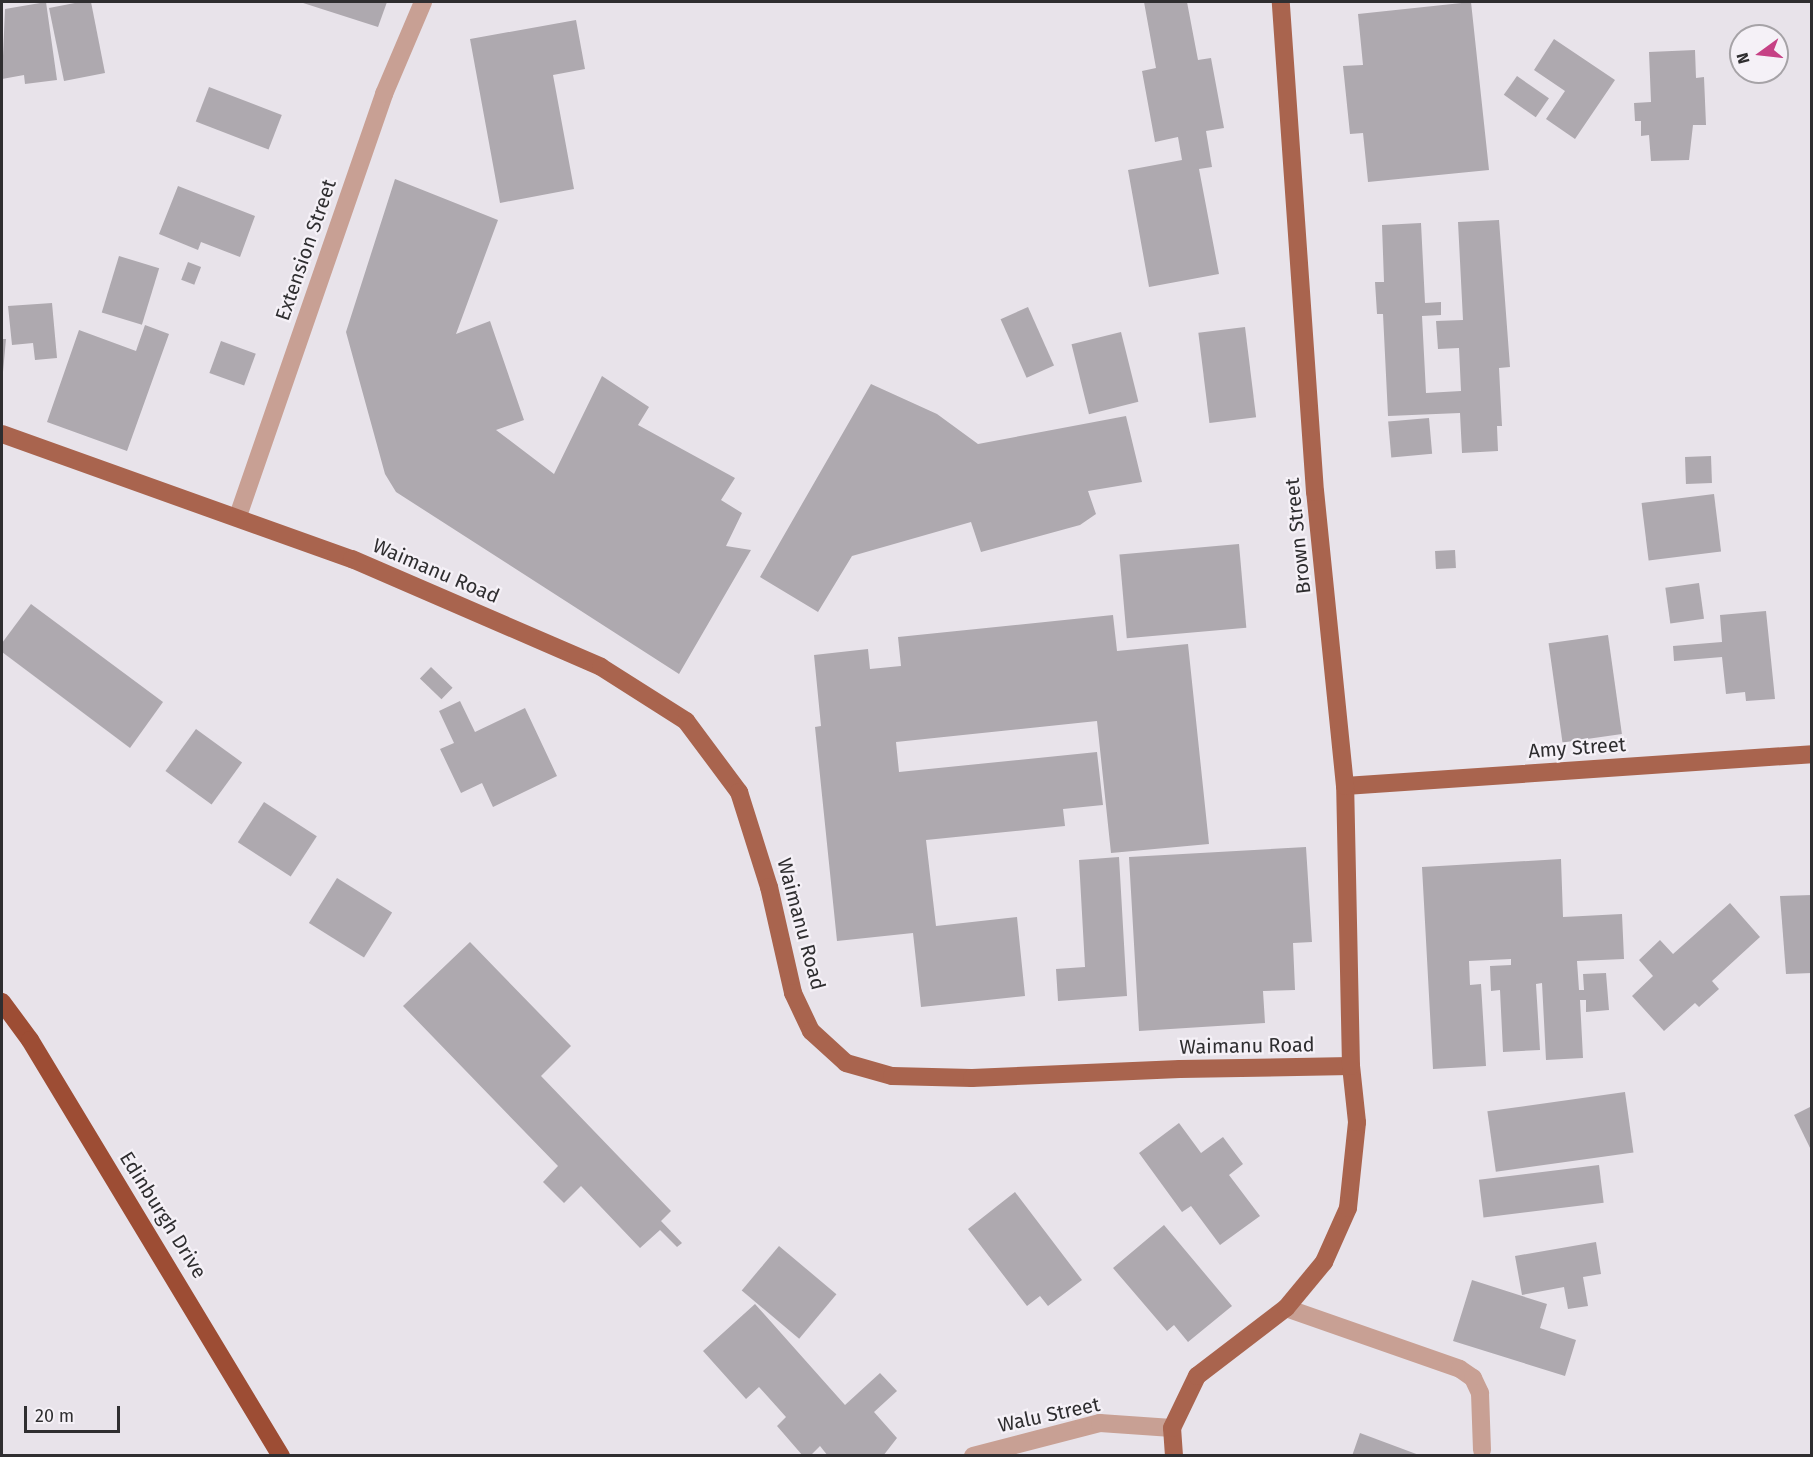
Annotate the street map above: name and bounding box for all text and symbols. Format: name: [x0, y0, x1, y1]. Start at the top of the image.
north arrow: [1729, 24, 1789, 84]
text: N: [1733, 51, 1754, 66]
street label: Extension Street: [271, 176, 341, 324]
street label: Brown Street: [1280, 477, 1316, 595]
street label: Waimanu Road: [369, 534, 503, 608]
street label: Amy Street: [1527, 733, 1627, 763]
street label: Waimanu Road: [772, 856, 830, 992]
street label: Waimanu Road: [1179, 1033, 1315, 1059]
street label: Edinburgh Drive: [114, 1147, 212, 1283]
street label: Walu Street: [996, 1392, 1102, 1438]
scale bar: [27, 1394, 123, 1432]
text: 20 m: [35, 1405, 74, 1427]

